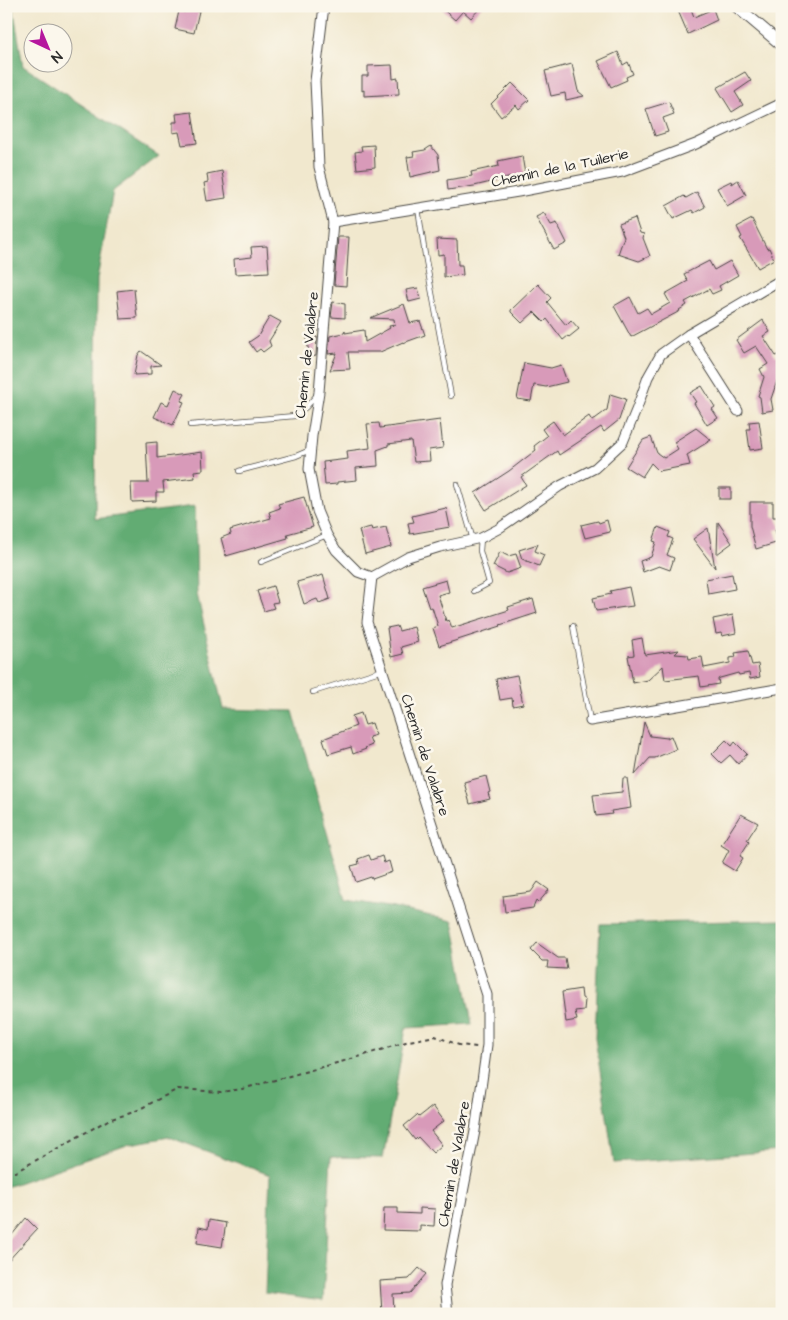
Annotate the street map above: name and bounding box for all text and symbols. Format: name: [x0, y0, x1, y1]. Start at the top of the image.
north arrow: [22, 22, 72, 72]
text: N: [46, 46, 66, 67]
street label: Chemin de la Tuilerie: [489, 143, 631, 193]
street label: Chemin de Valabre: [290, 291, 324, 419]
street label: Chemin de Valabre: [395, 691, 455, 819]
street label: Chemin de Valabre: [433, 1100, 475, 1228]

